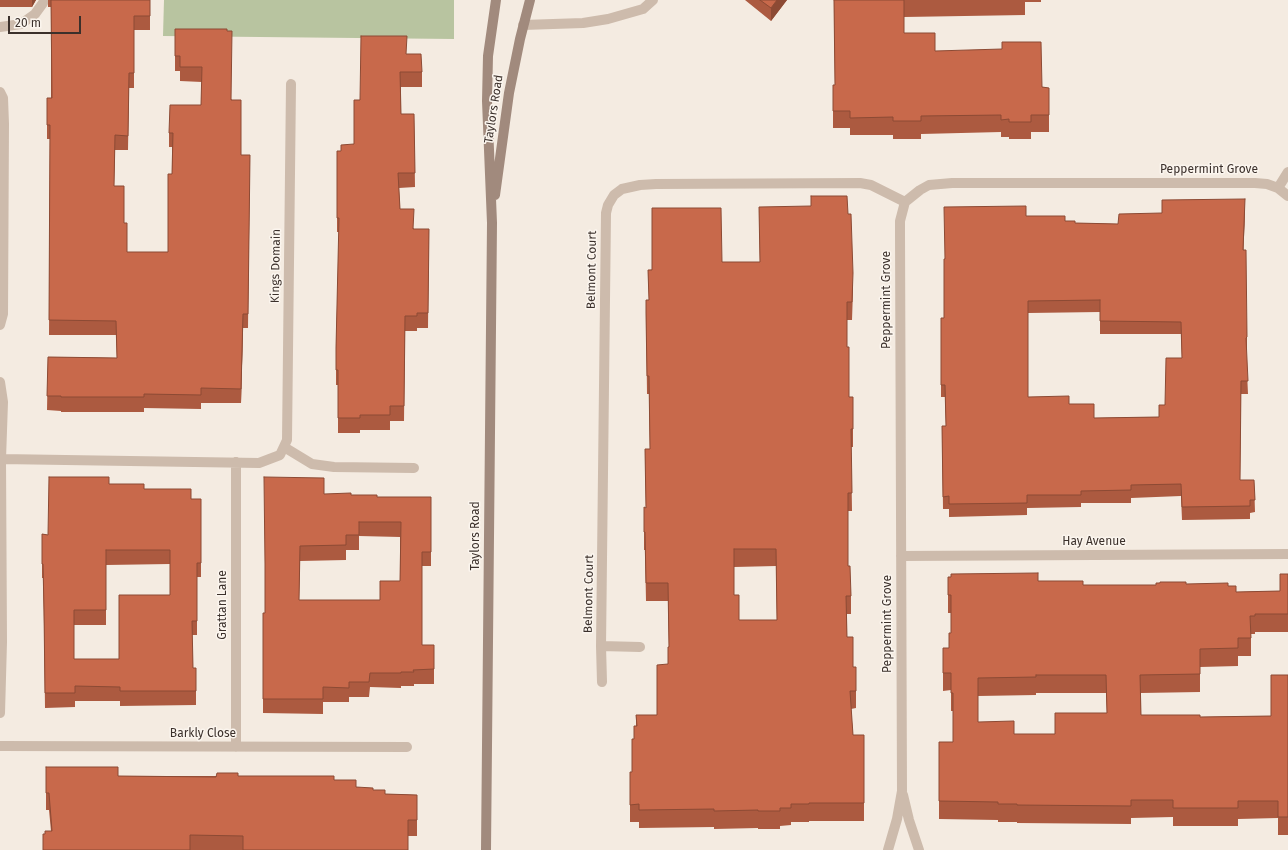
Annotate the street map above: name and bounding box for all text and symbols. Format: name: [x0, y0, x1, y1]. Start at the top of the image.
scale bar: [10, 8, 83, 34]
text: 20 m: [15, 16, 41, 30]
street label: Taylors Road: [481, 74, 507, 144]
street label: Peppermint Grove: [1160, 163, 1258, 177]
street label: Kings Domain: [268, 229, 284, 303]
street label: Belmont Court: [584, 231, 600, 309]
street label: Peppermint Grove: [880, 251, 894, 349]
street label: Taylors Road: [469, 501, 483, 571]
street label: Hay Avenue: [1062, 535, 1126, 549]
street label: Belmont Court: [581, 555, 597, 633]
street label: Grattan Lane: [216, 570, 230, 640]
street label: Peppermint Grove: [881, 575, 895, 673]
street label: Barkly Close: [170, 727, 236, 741]

